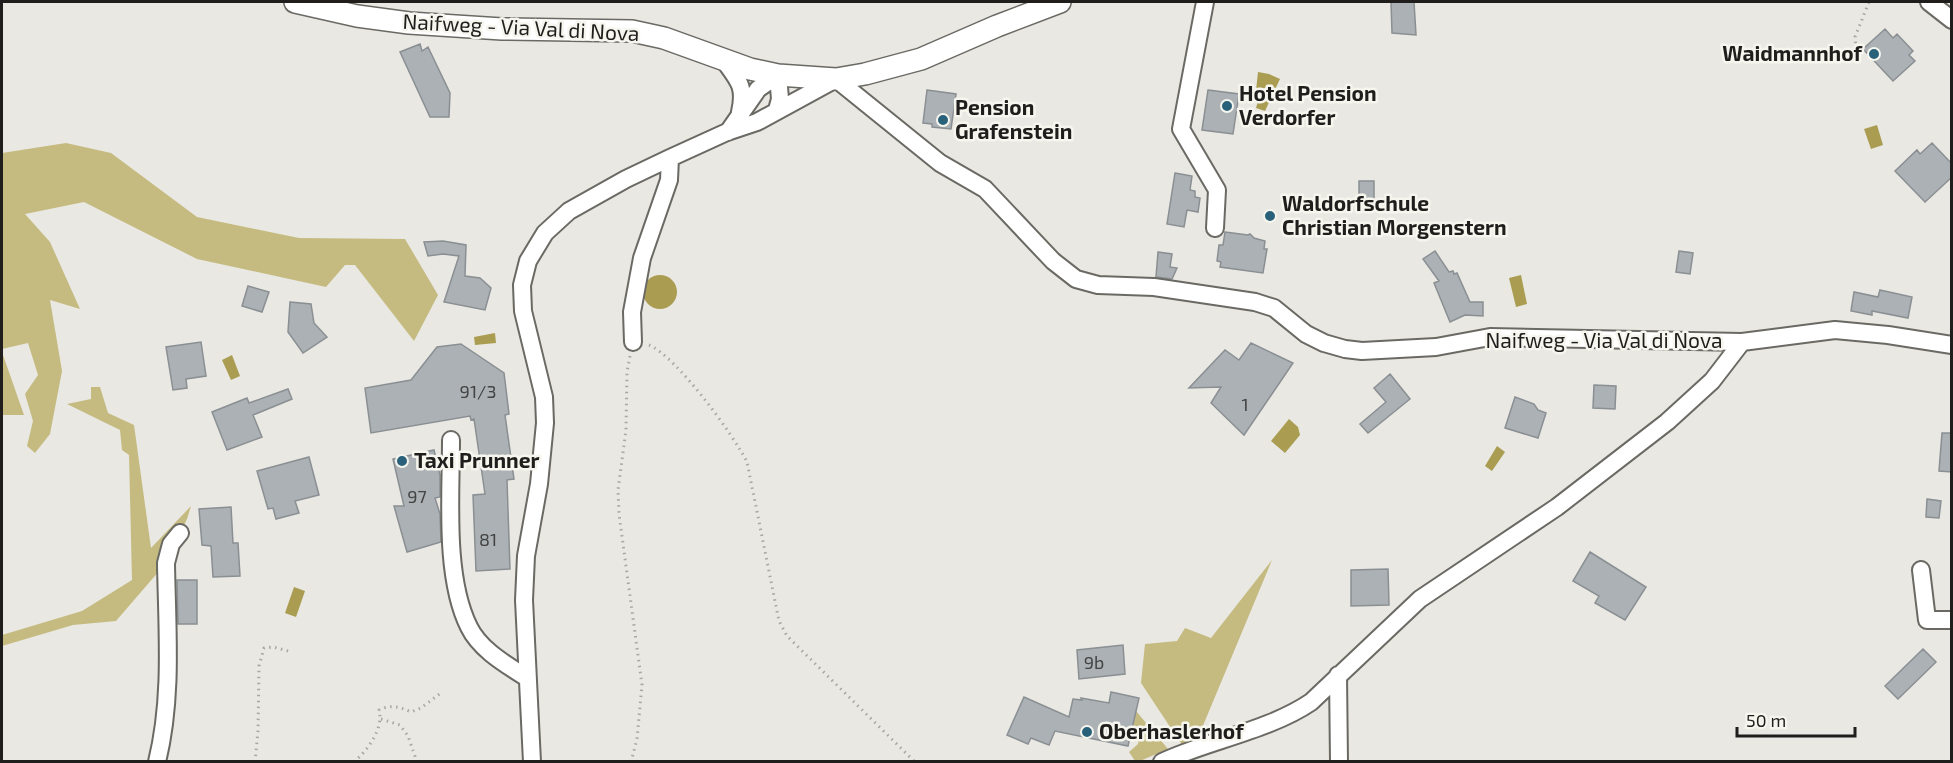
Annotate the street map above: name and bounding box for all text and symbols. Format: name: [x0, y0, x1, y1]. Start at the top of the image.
street label: Naifweg - Via Val di Nova: [402, 8, 640, 45]
place label: Waidmannhof: [1722, 40, 1863, 65]
marker: Waidmannhof: [1867, 47, 1881, 61]
place label: Hotel Pension Verdorfer: [1239, 80, 1377, 129]
place label: Pension Grafenstein: [955, 94, 1072, 143]
marker: Hotel Pension Verdorfer: [1220, 99, 1234, 113]
marker: Pension Grafenstein: [936, 113, 950, 127]
place label: Waldorfschule Christian Morgenstern: [1282, 190, 1507, 239]
marker: Waldorfschule Christian Morgenstern: [1263, 209, 1277, 223]
street label: Naifweg - Via Val di Nova: [1486, 327, 1722, 352]
house number: 91/3: [460, 380, 496, 402]
house number: 1: [1241, 393, 1249, 415]
place label: Taxi Prunner: [414, 447, 539, 472]
marker: Taxi Prunner: [395, 454, 409, 468]
house number: 97: [407, 485, 427, 507]
house number: 81: [479, 528, 497, 550]
house number: 9b: [1084, 651, 1104, 673]
scale bar: [1737, 700, 1856, 738]
text: 50 m: [1746, 709, 1786, 731]
place label: Oberhaslerhof: [1099, 718, 1244, 743]
marker: Oberhaslerhof: [1080, 725, 1094, 739]

